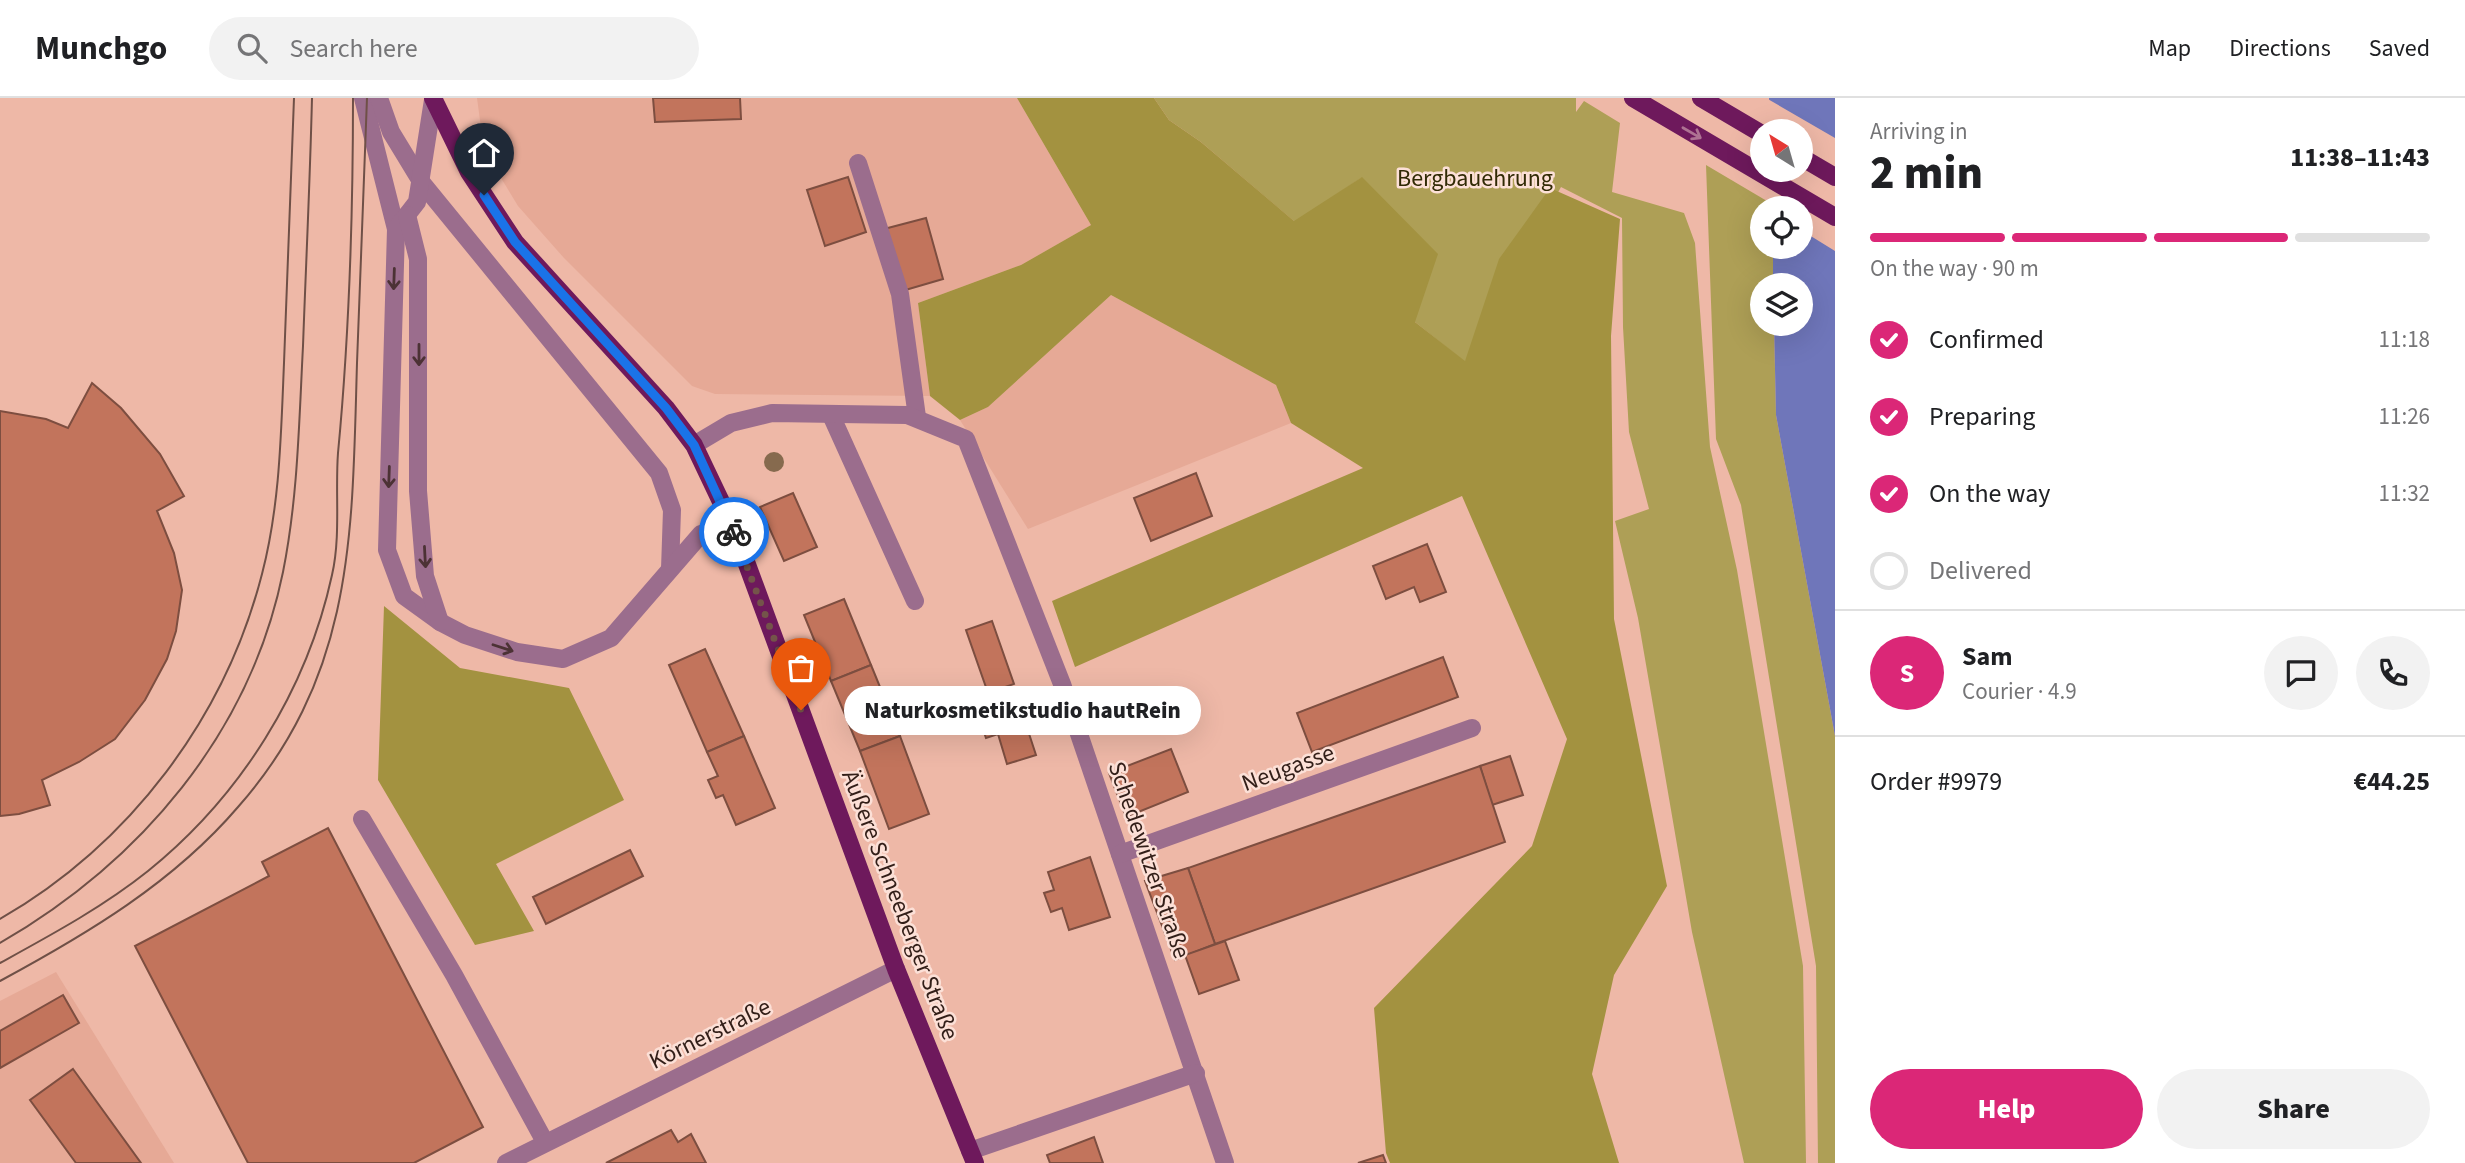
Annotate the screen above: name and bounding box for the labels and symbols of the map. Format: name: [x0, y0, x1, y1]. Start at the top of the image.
north arrow: [1750, 119, 1813, 182]
pin: [454, 123, 514, 195]
one-way arrow: [1681, 126, 1701, 140]
park label: Bergbauehrung: [1397, 161, 1553, 196]
one-way arrow: [388, 267, 401, 290]
one-way arrow: [412, 343, 425, 366]
one-way arrow: [382, 465, 396, 488]
courier: [699, 497, 769, 567]
one-way arrow: [418, 546, 431, 569]
pin: [771, 638, 831, 710]
one-way arrow: [492, 643, 514, 655]
callout: Naturkosmetikstudio hautRein: [843, 686, 1200, 734]
street label: Neugasse: [1237, 735, 1339, 801]
street label: Schedewitzer Straße: [1099, 757, 1199, 963]
street label: Äußere Schneeberger Straße: [832, 765, 968, 1045]
street label: Körnerstraße: [643, 989, 777, 1079]

